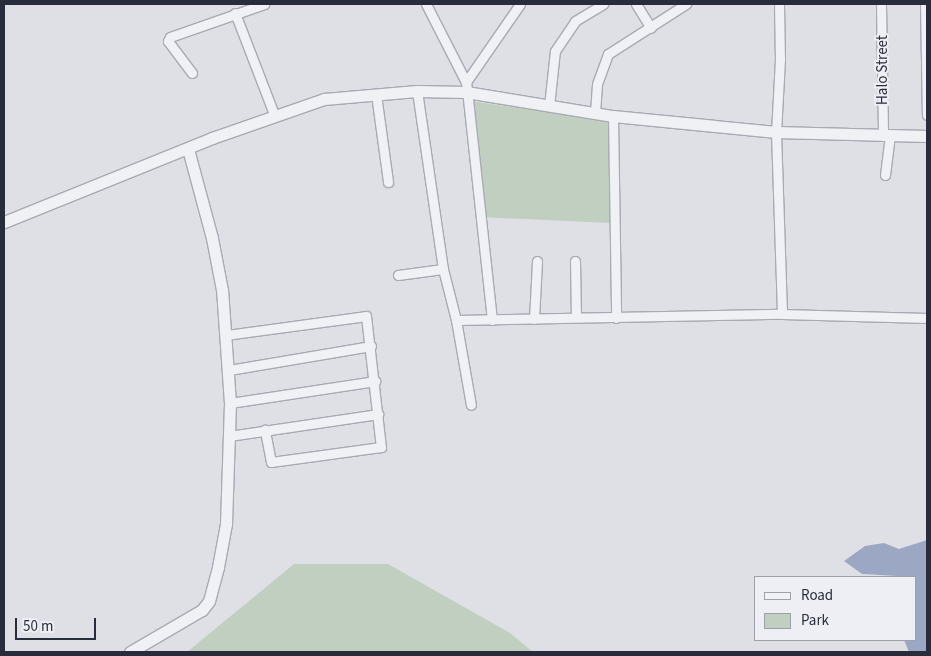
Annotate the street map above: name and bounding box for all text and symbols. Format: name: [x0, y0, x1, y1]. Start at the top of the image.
street label: Halo Street: [874, 35, 892, 105]
legend: [754, 576, 916, 641]
text: Road: [801, 585, 833, 606]
scale bar: [18, 608, 99, 640]
text: Park: [801, 610, 829, 631]
text: 50 m: [23, 616, 53, 637]

